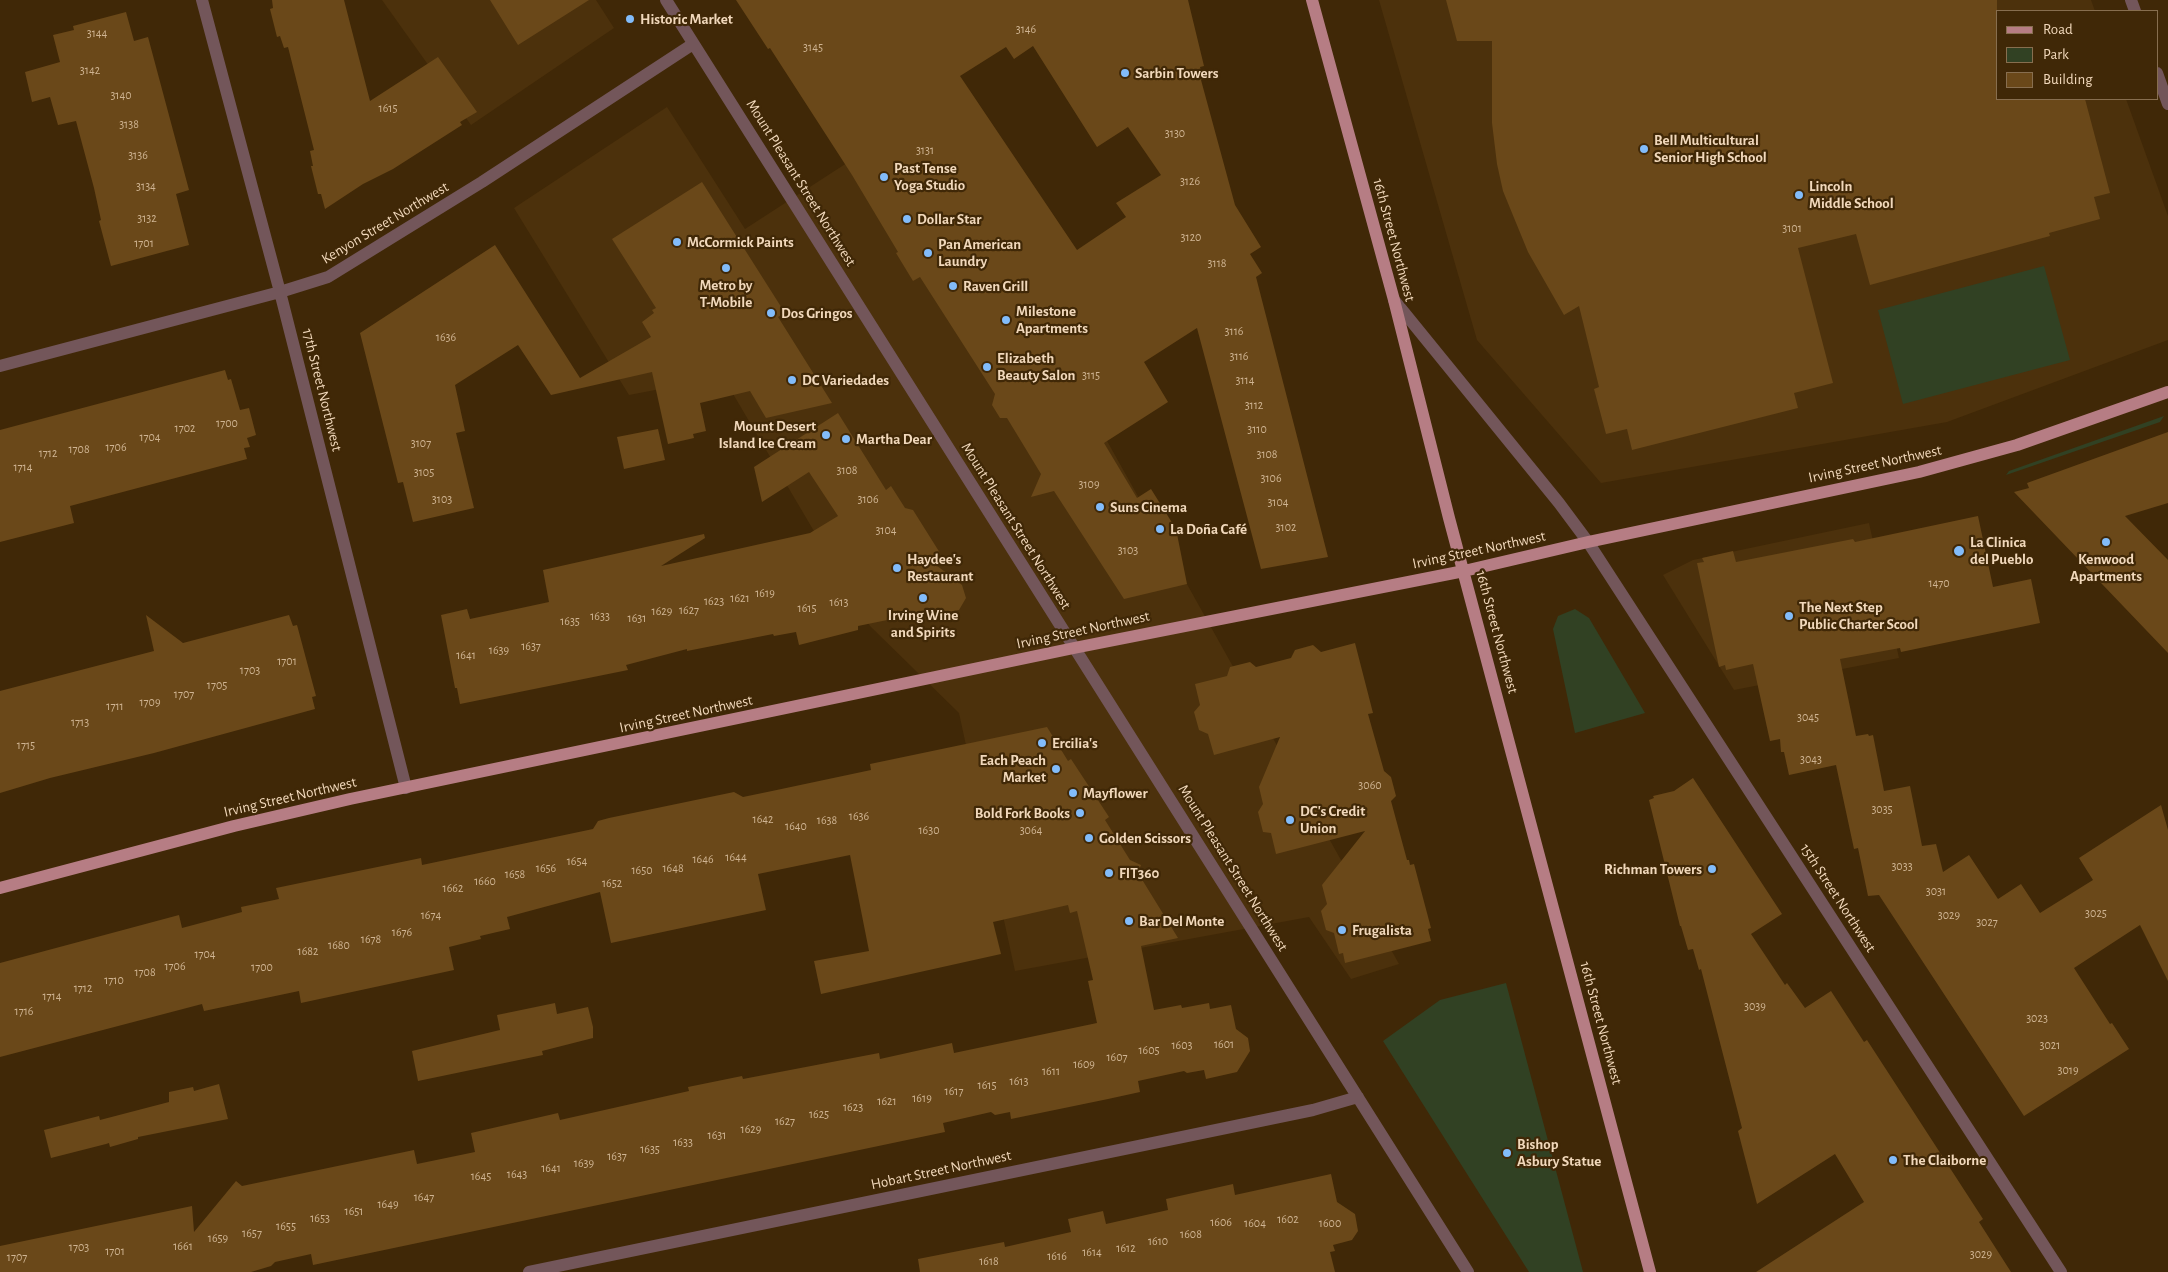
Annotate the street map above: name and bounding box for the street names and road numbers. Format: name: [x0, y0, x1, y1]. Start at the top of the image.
street label: Mount Pleasant Street Northwest: [742, 96, 860, 270]
street label: 16th Street Northwest: [1369, 177, 1419, 303]
street label: Kenyon Street Northwest: [318, 178, 452, 268]
street label: 17th Street Northwest: [298, 327, 346, 453]
street label: Mount Pleasant Street Northwest: [957, 439, 1075, 613]
street label: Irving Street Northwest: [1807, 441, 1943, 487]
street label: Irving Street Northwest: [1411, 527, 1547, 573]
street label: 16th Street Northwest: [1472, 569, 1522, 695]
street label: Irving Street Northwest: [1015, 607, 1151, 653]
street label: Irving Street Northwest: [618, 691, 754, 737]
street label: Irving Street Northwest: [222, 773, 358, 821]
street label: Mount Pleasant Street Northwest: [1174, 781, 1292, 955]
street label: 15th Street Northwest: [1796, 840, 1880, 956]
street label: 16th Street Northwest: [1576, 960, 1626, 1086]
street label: Hobart Street Northwest: [869, 1146, 1013, 1194]

